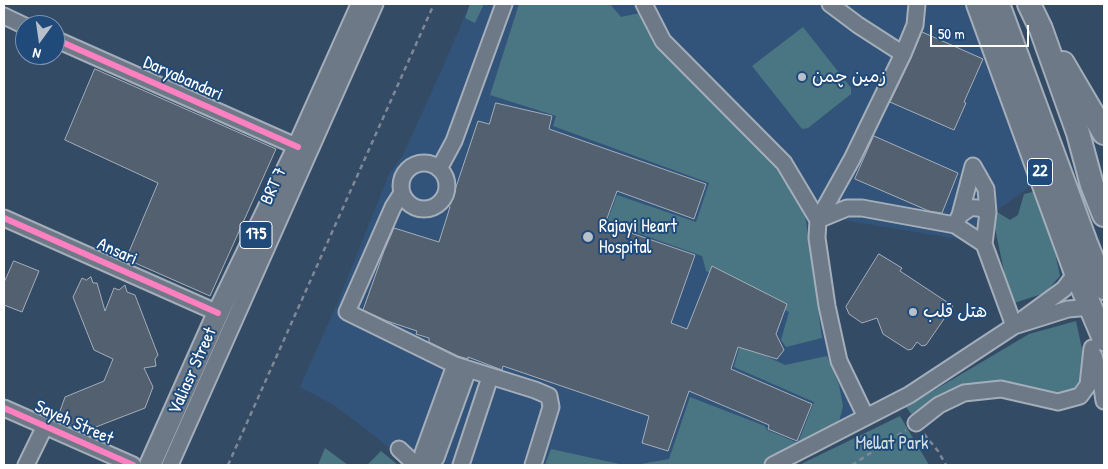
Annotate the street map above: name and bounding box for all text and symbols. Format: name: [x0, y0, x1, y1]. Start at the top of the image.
north arrow: [15, 15, 65, 65]
scale bar: [933, 15, 1032, 47]
text: 50 m: [938, 23, 965, 44]
text: N: [31, 44, 42, 64]
street label: Daryabandari: [140, 52, 226, 106]
place label: زمین چمن: [812, 66, 886, 88]
marker: زمین چمن: [796, 71, 808, 83]
road number: 22: [1028, 158, 1052, 186]
street label: BRT 7: [256, 164, 292, 208]
place label: Rajayi Heart Hospital: [599, 216, 677, 258]
road number: 175: [240, 222, 272, 248]
marker: Rajayi Heart Hospital: [581, 230, 595, 244]
street label: Ansari: [93, 234, 141, 270]
place label: هتل قلب: [923, 301, 987, 323]
marker: هتل قلب: [907, 306, 919, 318]
street label: Valiasr Street: [164, 324, 222, 418]
street label: Sayeh Street: [31, 396, 117, 450]
park label: Mellat Park: [855, 433, 929, 455]

